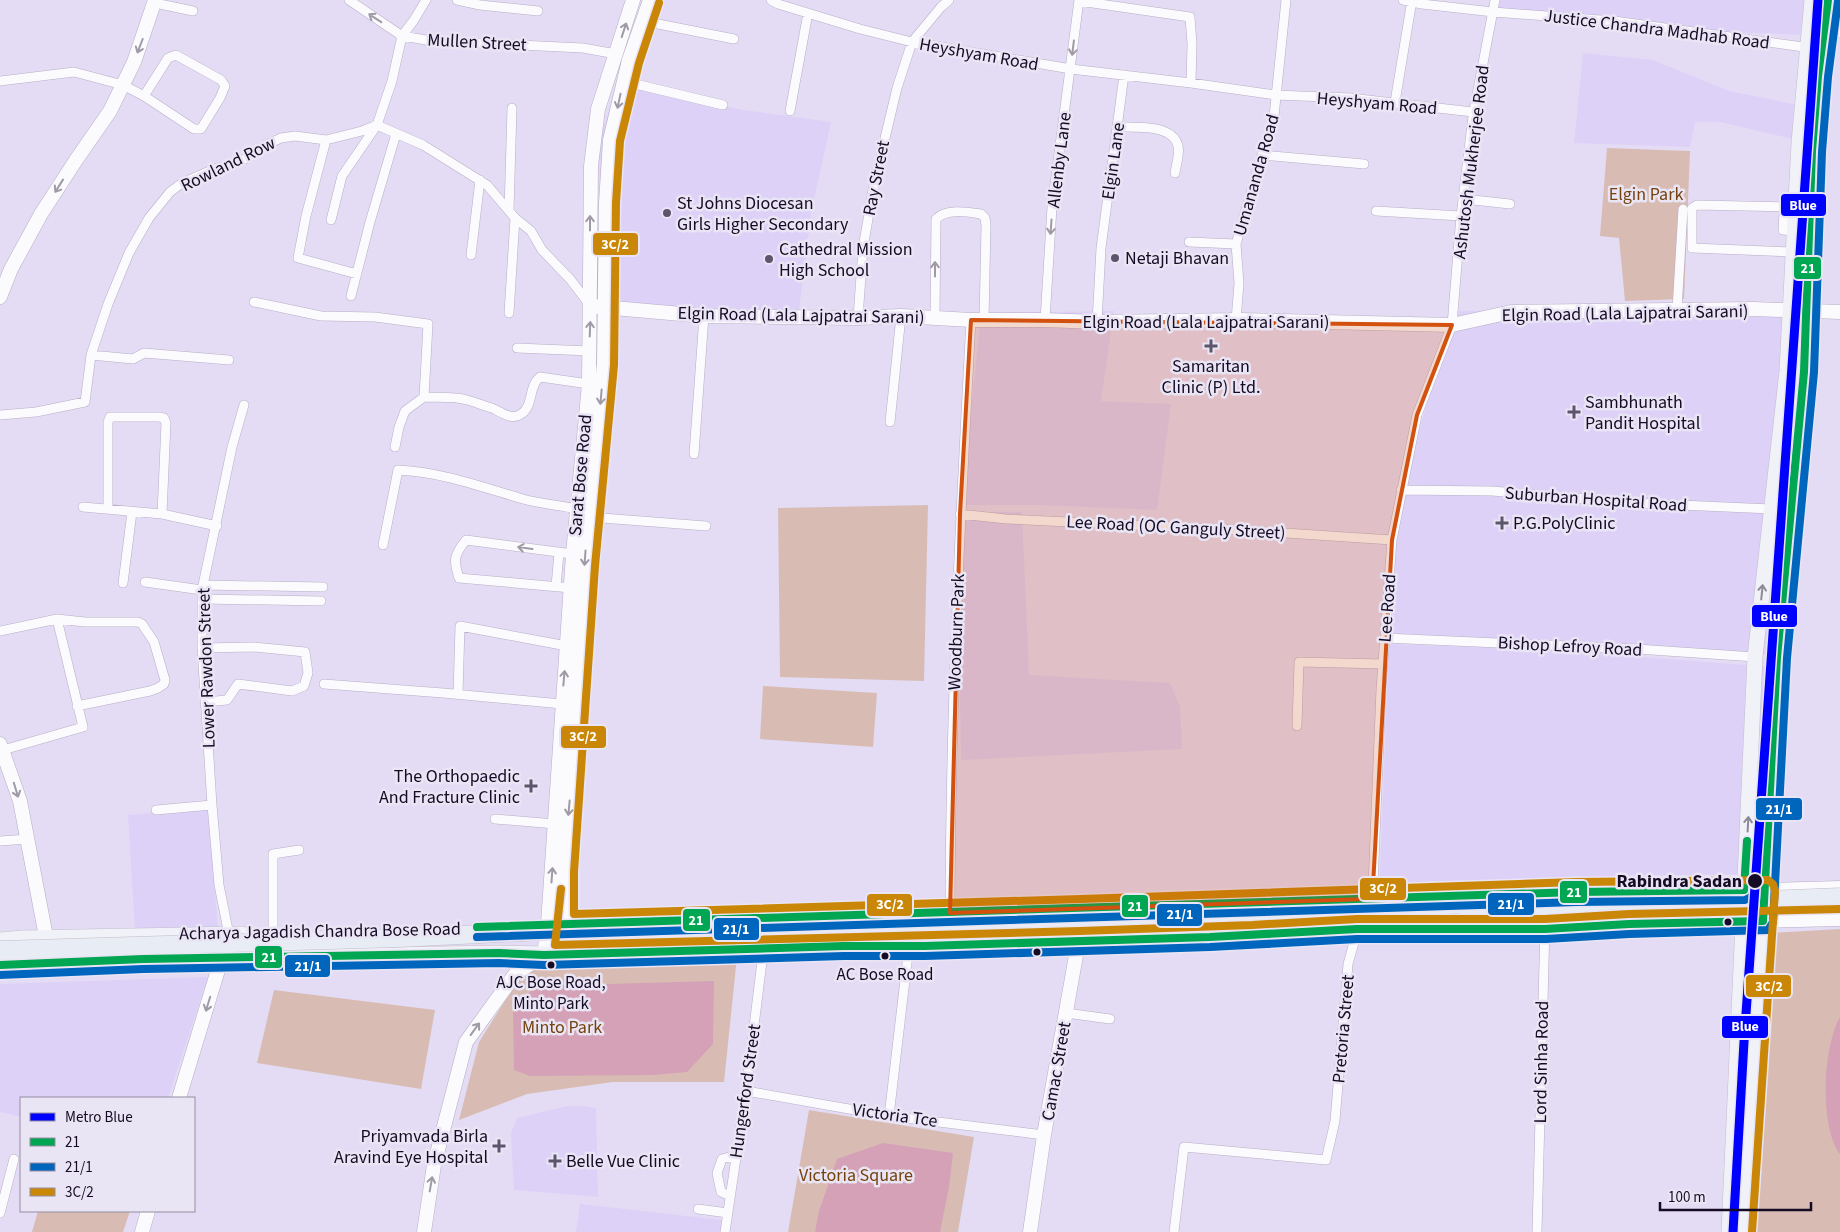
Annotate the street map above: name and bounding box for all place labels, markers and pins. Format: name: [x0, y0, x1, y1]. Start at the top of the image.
place label: St Johns Diocesan Girls Higher Secondary: [677, 191, 849, 237]
marker: St Johns Diocesan Girls Higher Secondary: [661, 207, 673, 219]
place label: Cathedral Mission High School: [779, 237, 913, 283]
place label: Netaji Bhavan: [1125, 246, 1229, 271]
marker: Netaji Bhavan: [1109, 252, 1121, 264]
marker: Cathedral Mission High School: [763, 253, 775, 265]
marker: Samaritan Clinic (P) Ltd.: [1204, 339, 1218, 353]
place label: Samaritan Clinic (P) Ltd.: [1162, 354, 1260, 400]
place label: Sambhunath Pandit Hospital: [1585, 390, 1700, 436]
marker: Sambhunath Pandit Hospital: [1567, 405, 1581, 419]
place label: P.G.PolyClinic: [1513, 511, 1616, 536]
marker: P.G.PolyClinic: [1495, 516, 1509, 530]
place label: The Orthopaedic And Fracture Clinic: [379, 764, 520, 810]
marker: The Orthopaedic And Fracture Clinic: [524, 779, 538, 793]
place label: Rabindra Sadan: [1616, 869, 1742, 894]
marker: Rabindra Sadan: [1746, 872, 1764, 890]
unlabelled marker: [1723, 917, 1733, 927]
unlabelled marker: [1032, 947, 1042, 957]
marker: AC Bose Road: [880, 951, 890, 961]
marker: AJC Bose Road, Minto Park: [546, 960, 556, 970]
place label: AC Bose Road: [837, 963, 933, 987]
place label: AJC Bose Road, Minto Park: [496, 971, 606, 1016]
place label: Priyamvada Birla Aravind Eye Hospital: [334, 1124, 488, 1170]
marker: Priyamvada Birla Aravind Eye Hospital: [492, 1139, 506, 1153]
place label: Belle Vue Clinic: [566, 1149, 680, 1174]
marker: Belle Vue Clinic: [548, 1154, 562, 1168]

